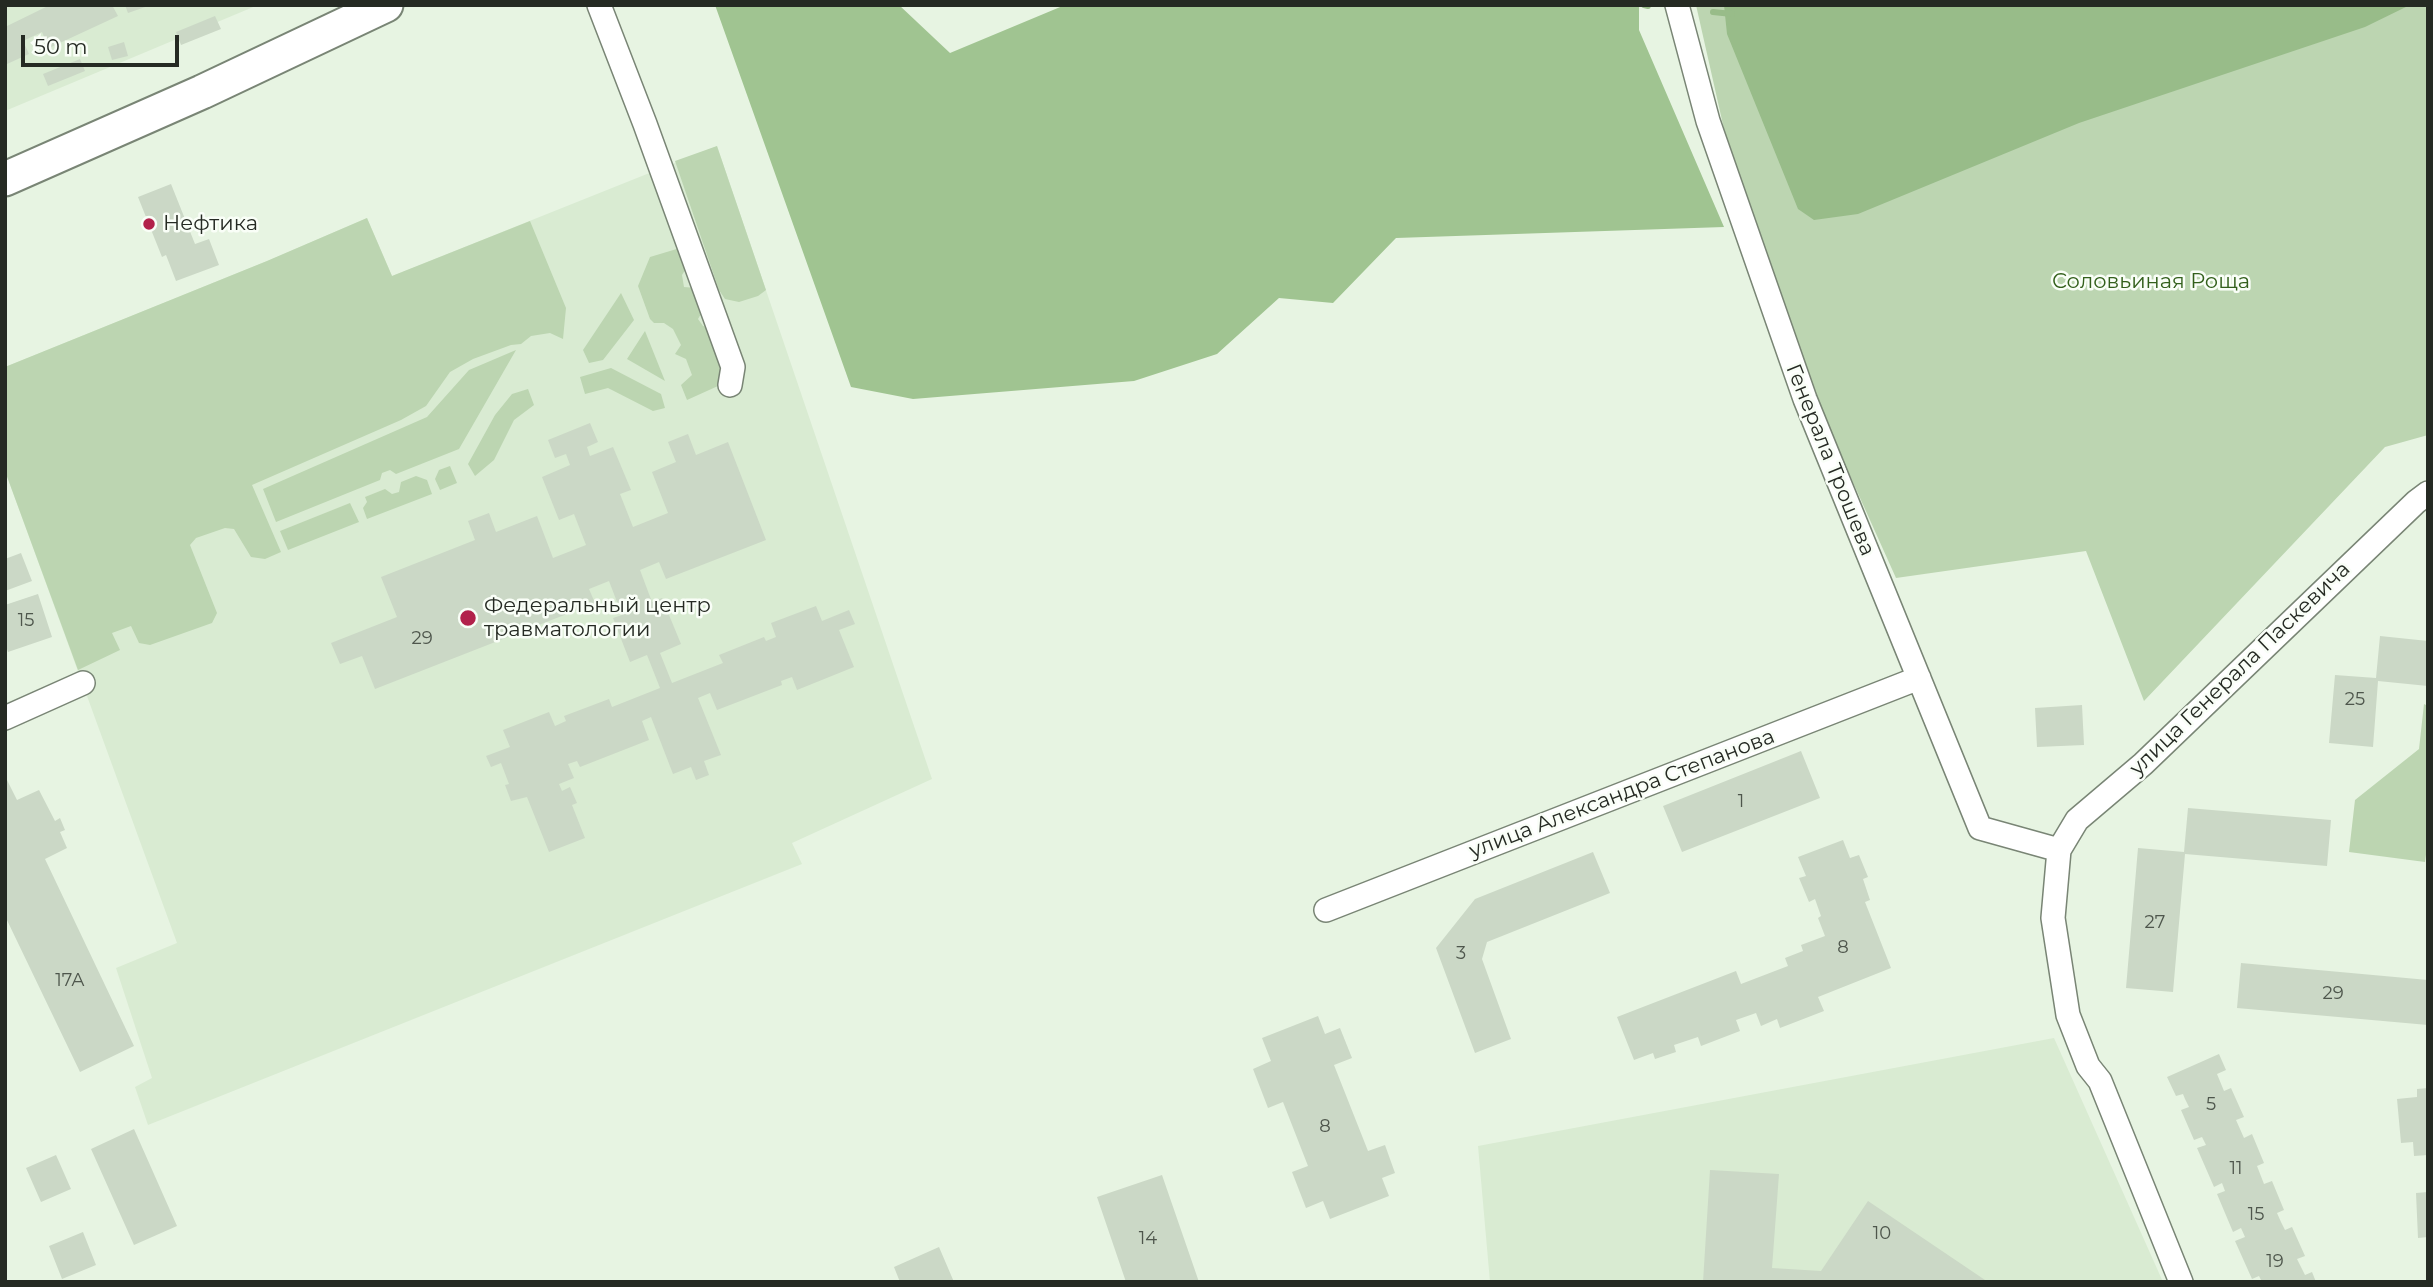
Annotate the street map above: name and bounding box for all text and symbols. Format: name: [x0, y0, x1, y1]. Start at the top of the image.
scale bar: [24, 21, 182, 65]
text: 50 m: [34, 34, 88, 59]
place label: Нефтика: [163, 211, 258, 237]
marker: Нефтика: [141, 216, 157, 232]
park label: Соловьиная Роща: [2052, 269, 2250, 295]
street label: Генерала Трошева: [1780, 360, 1880, 560]
street label: улица Генерала Паскевича: [2125, 557, 2355, 781]
place label: Федеральный центр травматологии: [484, 593, 711, 643]
marker: Федеральный центр травматологии: [458, 608, 478, 628]
house number: 15: [18, 610, 34, 632]
house number: 29: [411, 628, 433, 650]
house number: 25: [2345, 689, 2365, 711]
street label: улица Александра Степанова: [1466, 724, 1778, 864]
house number: 1: [1738, 791, 1744, 813]
house number: 27: [2145, 912, 2165, 934]
house number: 8: [1837, 937, 1849, 959]
house number: 3: [1456, 943, 1466, 965]
house number: 17А: [55, 970, 85, 992]
house number: 29: [2322, 983, 2344, 1005]
house number: 5: [2206, 1094, 2216, 1116]
house number: 8: [1319, 1116, 1331, 1138]
house number: 11: [2230, 1158, 2242, 1180]
house number: 15: [2248, 1204, 2264, 1226]
house number: 10: [1873, 1223, 1891, 1245]
house number: 14: [1139, 1228, 1157, 1250]
house number: 19: [2266, 1251, 2284, 1273]

